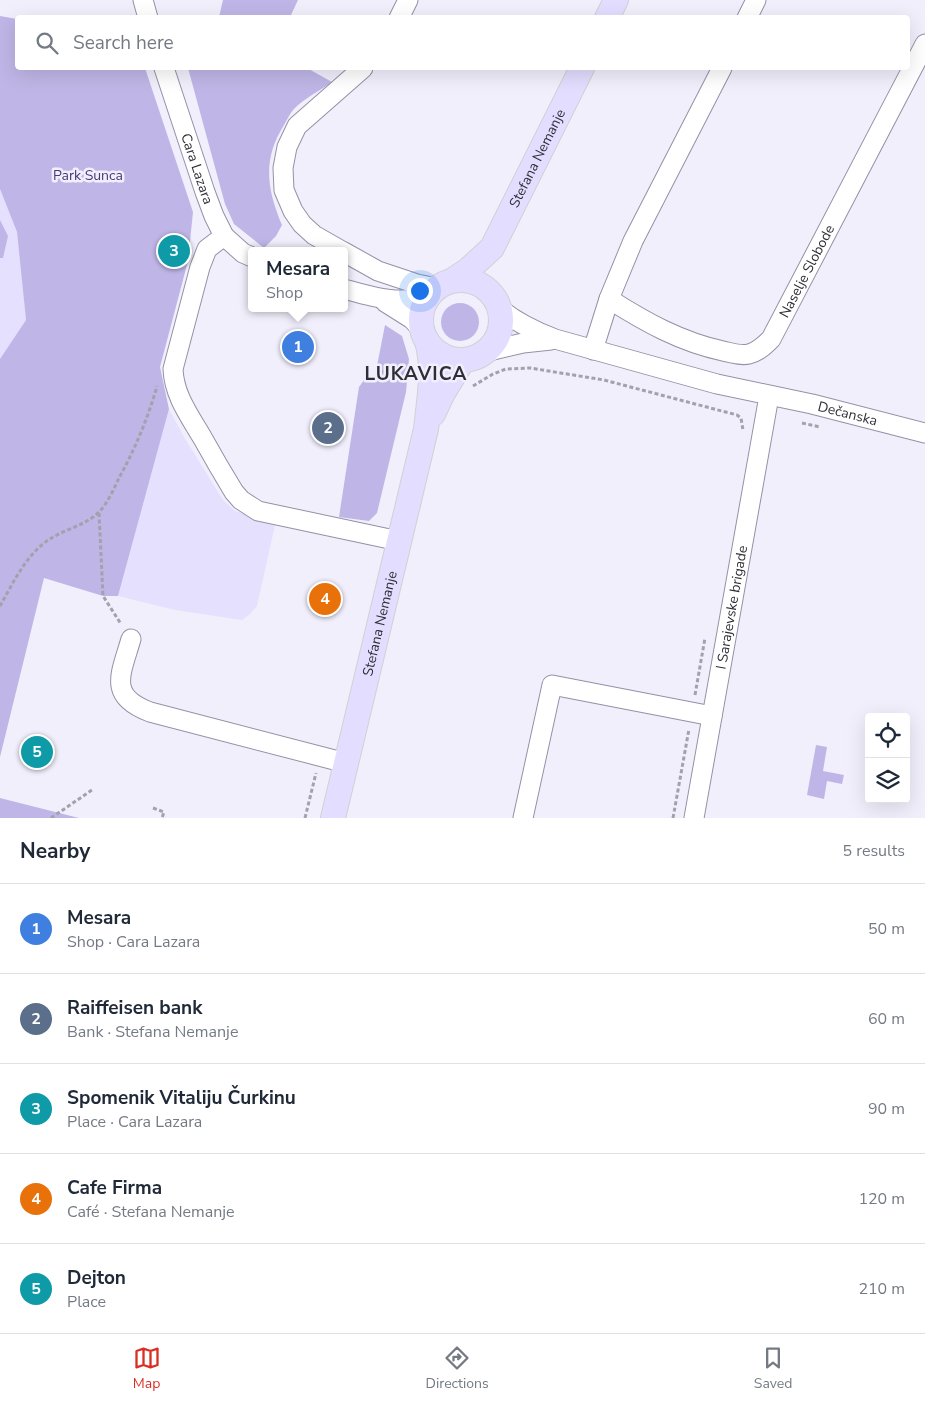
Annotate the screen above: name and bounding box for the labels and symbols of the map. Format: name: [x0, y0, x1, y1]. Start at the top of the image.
street label: Stefana Nemanje: [504, 106, 570, 211]
street label: Cara Lazara: [177, 131, 218, 207]
park label: Park Sunca: [53, 166, 123, 185]
street label: Naselje Slobode: [774, 221, 839, 321]
pin: 3: [158, 232, 190, 270]
your location: [407, 278, 433, 304]
pin: 1: [282, 328, 314, 366]
district label: LUKAVICA: [365, 361, 467, 387]
street label: Dečanska: [816, 396, 879, 430]
pin: 2: [312, 409, 344, 447]
street label: I Sarajevske brigade: [711, 544, 752, 671]
street label: Stefana Nemanje: [358, 569, 401, 678]
pin: 4: [309, 580, 341, 618]
pin: 5: [21, 733, 53, 771]

